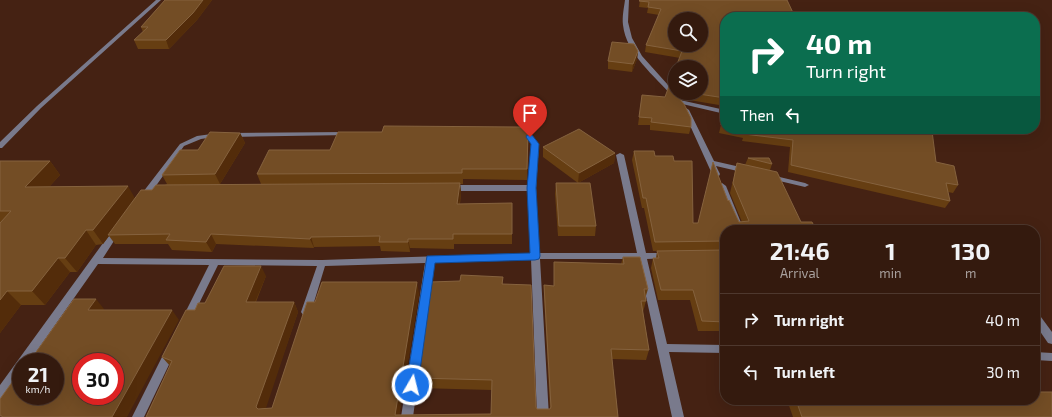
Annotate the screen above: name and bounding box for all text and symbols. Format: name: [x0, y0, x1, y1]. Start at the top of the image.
map controls: [668, 12, 708, 100]
button: search: [668, 12, 708, 52]
text: 40 m: [806, 26, 872, 60]
icon: right: [740, 28, 792, 80]
button: layers: [668, 60, 708, 100]
text: Turn right: [806, 60, 886, 82]
pin: [513, 96, 547, 137]
icon: arrive: [519, 102, 541, 124]
icon: left: [782, 104, 804, 126]
text: Then: [740, 106, 774, 124]
text: 21:46: [770, 236, 830, 265]
text: 1: [885, 236, 896, 265]
text: 130: [951, 236, 990, 265]
text: Arrival: [780, 265, 819, 281]
text: min: [879, 265, 901, 281]
text: m: [965, 265, 976, 281]
icon: right: [740, 309, 762, 331]
text: Turn right: [774, 311, 844, 329]
text: 40 m: [985, 311, 1020, 329]
speed limit sign: 30: [72, 353, 124, 405]
icon: left: [740, 361, 762, 383]
text: 21: [28, 362, 48, 386]
text: Turn left: [774, 363, 835, 381]
text: 30 m: [986, 363, 1020, 381]
position arrow: [391, 364, 433, 406]
text: km/h: [26, 383, 50, 395]

